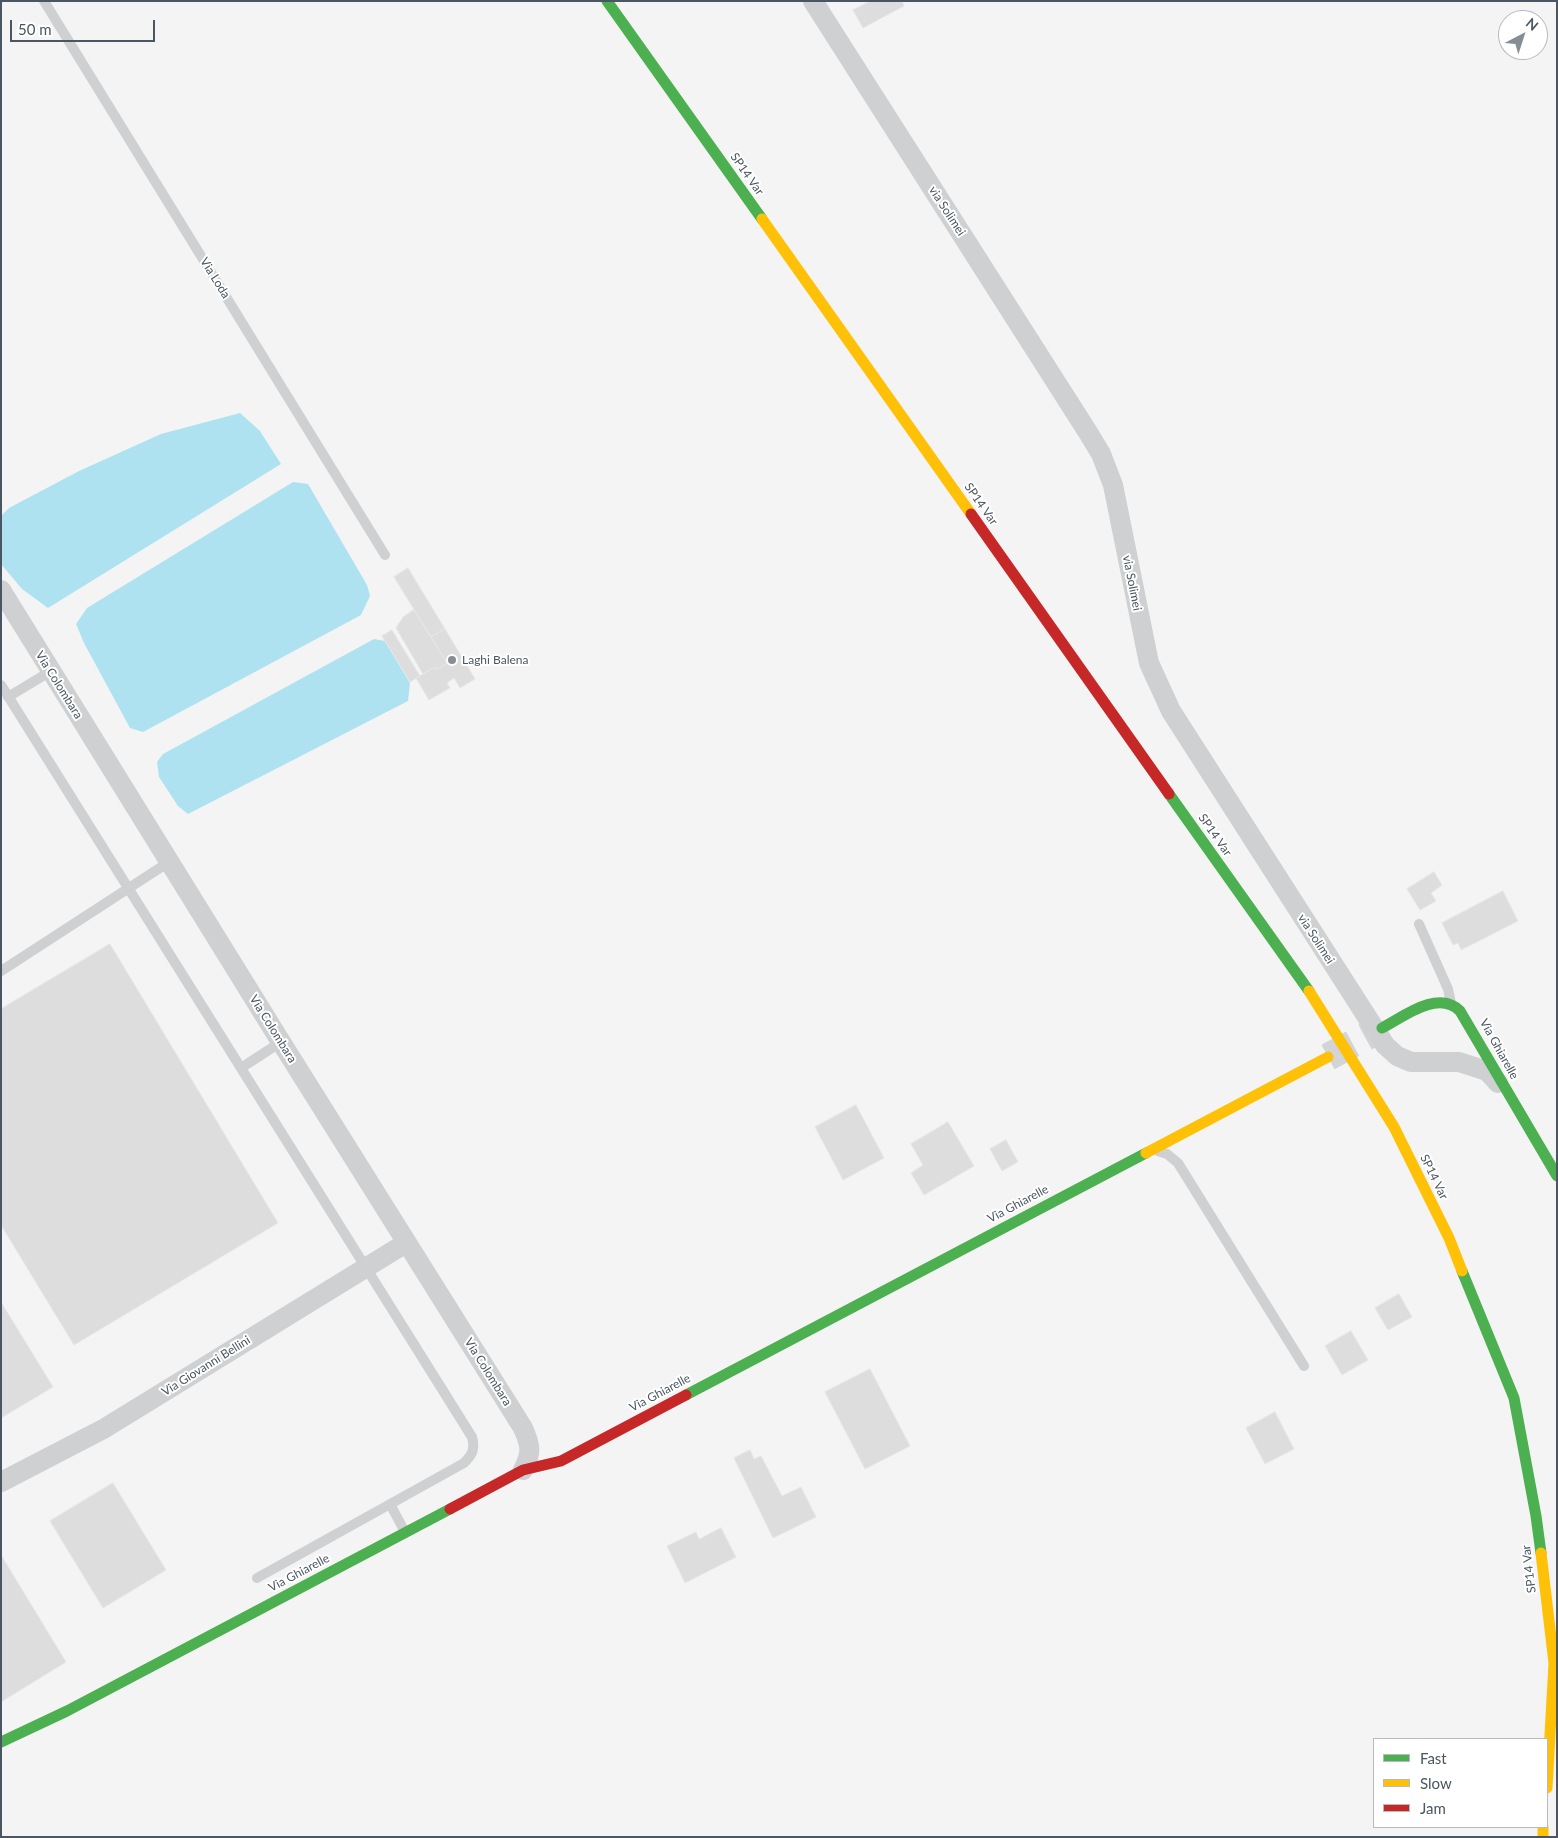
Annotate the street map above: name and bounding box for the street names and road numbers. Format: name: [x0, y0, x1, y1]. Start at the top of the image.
street label: SP14 Var: [727, 150, 767, 198]
street label: via Solimei: [926, 184, 968, 238]
street label: Via Loda: [197, 255, 233, 301]
street label: SP14 Var: [961, 480, 1001, 528]
street label: via Solimei: [1120, 554, 1144, 612]
street label: Via Colombara: [32, 648, 86, 722]
street label: SP14 Var: [1195, 811, 1235, 859]
street label: via Solimei: [1295, 912, 1337, 966]
street label: Via Colombara: [246, 992, 300, 1066]
street label: Via Ghiarelle: [1477, 1016, 1521, 1082]
street label: SP14 Var: [1417, 1152, 1451, 1202]
street label: Via Ghiarelle: [985, 1182, 1051, 1226]
street label: Via Giovanni Bellini: [159, 1333, 253, 1399]
street label: Via Colombara: [461, 1335, 515, 1409]
street label: Via Ghiarelle: [627, 1371, 693, 1415]
street label: SP14 Var: [1519, 1544, 1539, 1594]
street label: Via Ghiarelle: [266, 1551, 332, 1595]

